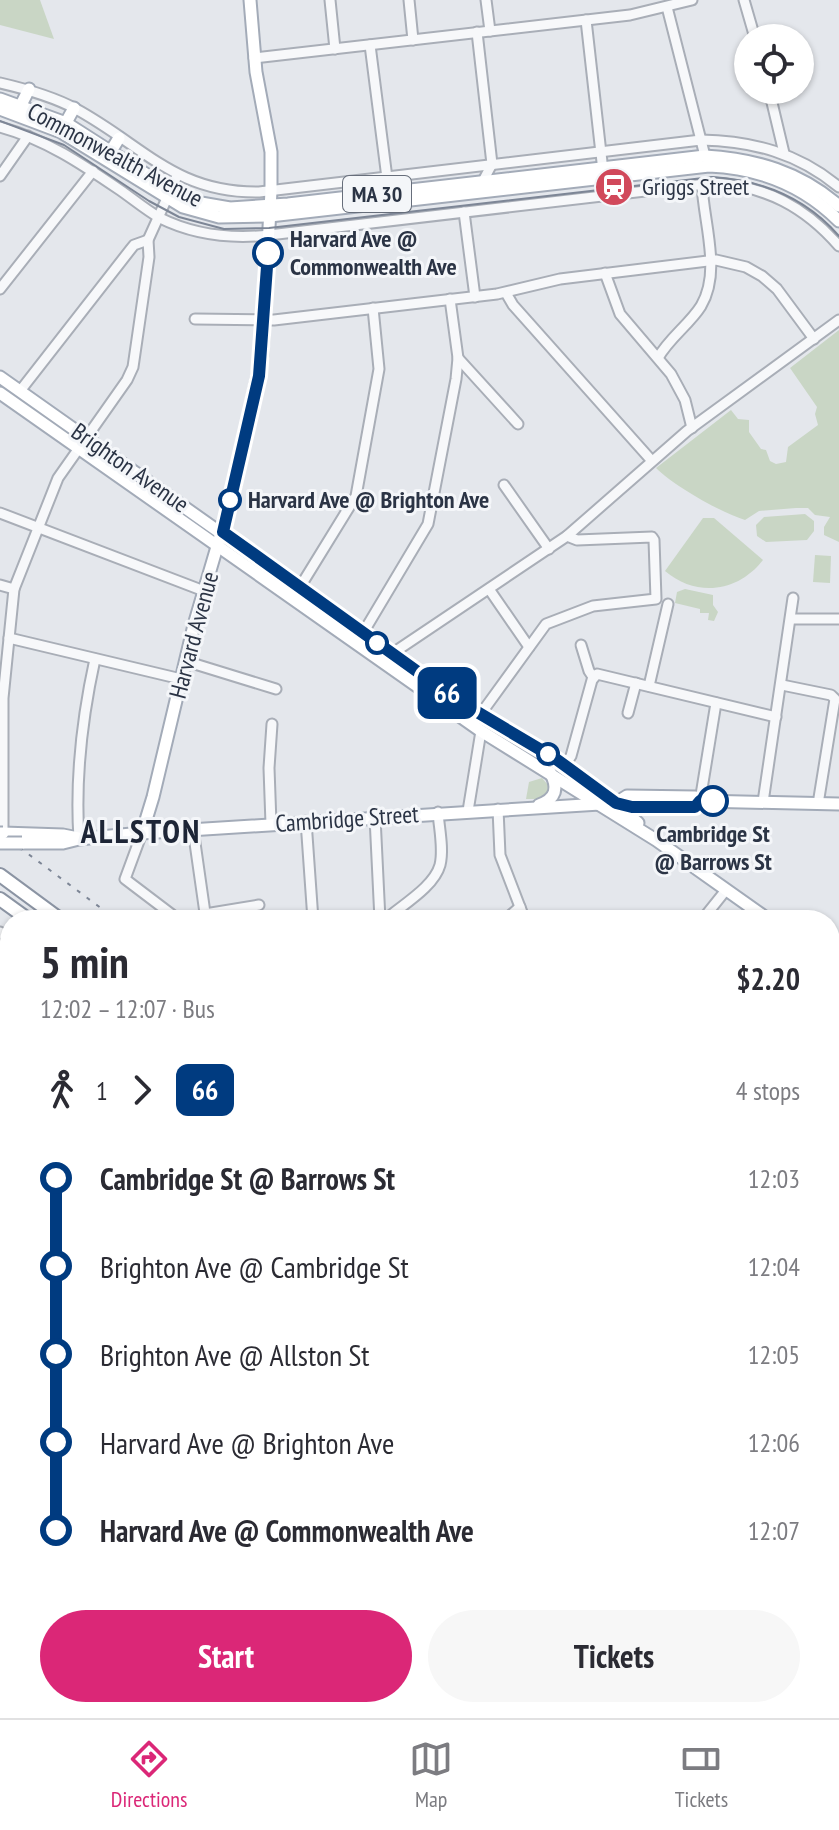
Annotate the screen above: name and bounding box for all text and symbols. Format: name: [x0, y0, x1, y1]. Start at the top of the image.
map controls: [734, 24, 814, 104]
button: locate: [734, 24, 814, 104]
street label: Commonwealth Avenue: [22, 95, 208, 214]
station icon: Griggs Street: [593, 166, 635, 208]
place label: Griggs Street: [642, 171, 750, 202]
road number: MA 30: [343, 176, 411, 212]
place label: Harvard Ave @ Commonwealth Ave: [290, 223, 457, 282]
marker: Harvard Ave @ Commonwealth Ave: [253, 238, 283, 268]
street label: Brighton Avenue: [66, 416, 195, 519]
place label: Harvard Ave @ Brighton Ave: [248, 484, 489, 515]
marker: Harvard Ave @ Brighton Ave: [219, 489, 241, 511]
street label: Harvard Avenue: [162, 568, 225, 702]
unlabelled marker: [366, 632, 388, 654]
line badge: 66: [411, 667, 483, 719]
text: 66: [434, 674, 460, 711]
unlabelled marker: [537, 743, 559, 765]
marker: Cambridge St @ Barrows St: [698, 786, 728, 816]
street label: Cambridge Street: [274, 798, 420, 839]
district label: ALLSTON: [80, 810, 201, 852]
place label: Cambridge St @ Barrows St: [654, 818, 772, 877]
text: 5 min: [40, 933, 129, 990]
text: $2.20: [736, 959, 800, 998]
text: 12:02 – 12:07 · Bus: [40, 992, 215, 1025]
icon: walk: [40, 1068, 84, 1112]
icon: forward: [120, 1068, 164, 1112]
text: 66: [192, 1071, 218, 1108]
text: 1: [96, 1074, 108, 1107]
text: 4 stops: [736, 1074, 800, 1107]
text: Cambridge St @ Barrows St: [100, 1159, 395, 1198]
text: 12:03: [748, 1162, 800, 1195]
text: Brighton Ave @ Cambridge St: [100, 1247, 409, 1286]
text: 12:04: [748, 1250, 800, 1283]
text: Brighton Ave @ Allston St: [100, 1335, 370, 1374]
text: 12:05: [748, 1338, 800, 1371]
text: Harvard Ave @ Brighton Ave: [100, 1423, 394, 1462]
text: 12:06: [748, 1426, 800, 1459]
text: Harvard Ave @ Commonwealth Ave: [100, 1511, 474, 1550]
text: 12:07: [748, 1514, 800, 1547]
button: Start: [40, 1610, 412, 1702]
button: Tickets: [428, 1610, 800, 1702]
tab: Directions: [111, 1737, 187, 1813]
tab: Map: [409, 1737, 453, 1813]
tab: Tickets: [675, 1737, 728, 1813]

